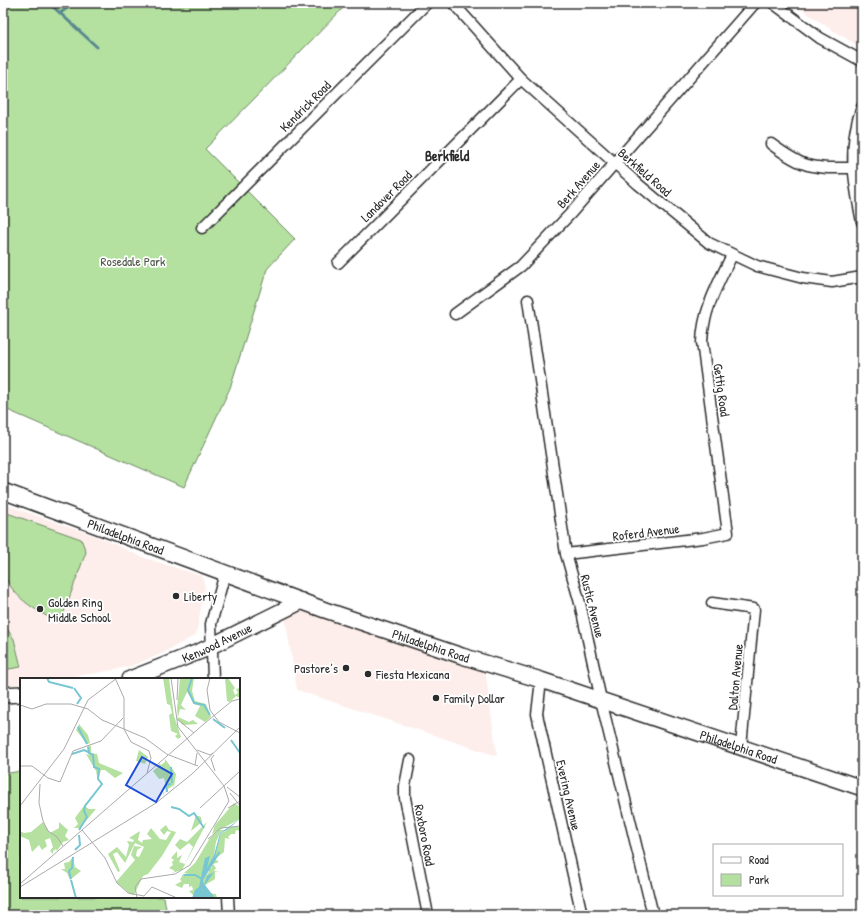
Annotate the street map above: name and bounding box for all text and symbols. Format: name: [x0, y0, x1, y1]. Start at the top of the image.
street label: Kendrick Road: [275, 76, 335, 136]
street label: Berkfield Road: [614, 144, 676, 200]
district label: Berkfield: [425, 146, 470, 165]
street label: Berk Avenue: [552, 156, 604, 212]
street label: Landover Road: [356, 166, 416, 226]
park label: Rosedale Park: [101, 252, 166, 270]
street label: Gettig Road: [709, 362, 735, 418]
street label: Philadelphia Road: [85, 514, 167, 559]
street label: Roferd Avenue: [612, 519, 680, 545]
street label: Rustic Avenue: [576, 573, 610, 639]
place label: Liberty: [184, 587, 218, 605]
marker: Liberty: [171, 591, 181, 601]
place label: Golden Ring Middle School: [48, 593, 111, 626]
marker: Golden Ring Middle School: [35, 604, 45, 614]
street label: Kenwood Avenue: [179, 618, 255, 667]
street label: Philadelphia Road: [390, 624, 472, 667]
street label: Dalton Avenue: [723, 643, 747, 711]
place label: Pastore’s: [294, 659, 338, 677]
marker: Pastore’s: [341, 663, 351, 673]
place label: Fiesta Mexicana: [375, 665, 449, 683]
marker: Fiesta Mexicana: [363, 669, 373, 679]
inset map: [20, 678, 240, 898]
place label: Family Dollar: [443, 689, 505, 707]
marker: Family Dollar: [431, 693, 441, 703]
street label: Philadelphia Road: [698, 725, 780, 768]
street label: Evering Avenue: [552, 758, 586, 832]
street label: Roxboro Road: [410, 803, 440, 867]
legend: [713, 844, 843, 896]
text: Road: [749, 851, 769, 868]
text: Park: [749, 871, 769, 888]

